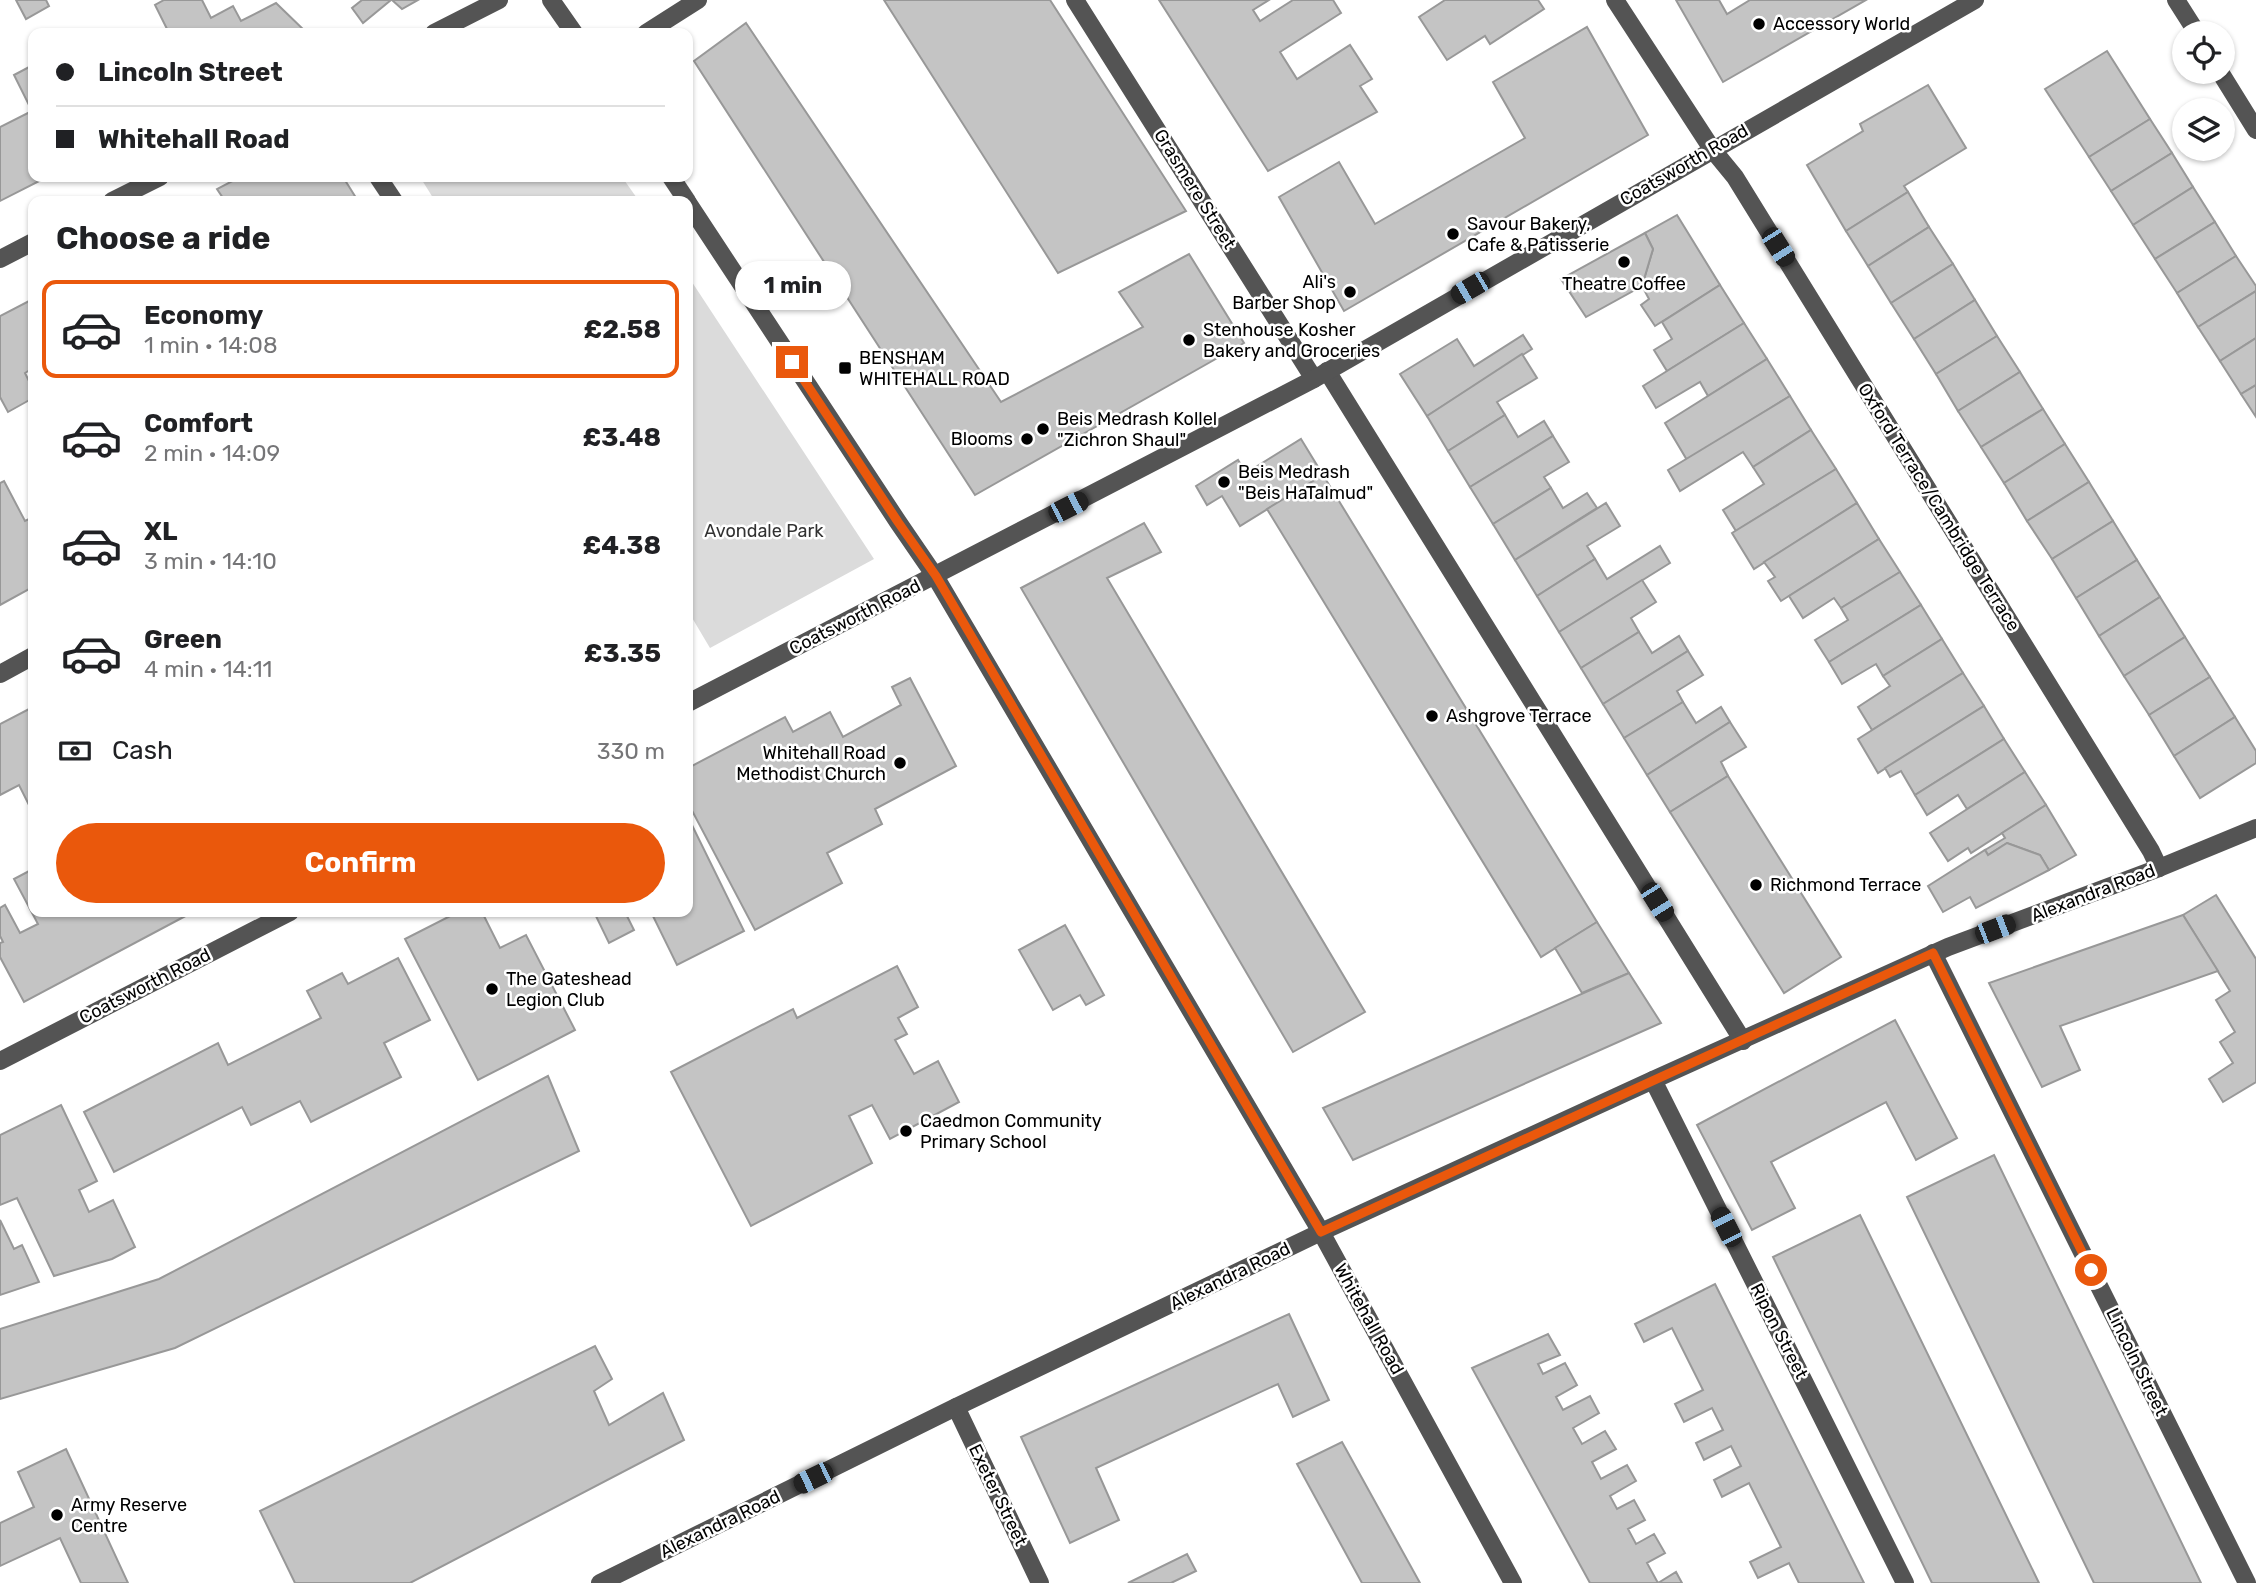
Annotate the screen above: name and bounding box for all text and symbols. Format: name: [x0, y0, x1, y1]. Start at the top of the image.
place label: Accessory World: [1773, 13, 1910, 35]
marker: Accessory World: [1751, 16, 1767, 32]
map controls: [2172, 21, 2235, 161]
button: locate: [2172, 21, 2235, 84]
text: Lincoln Street: [98, 57, 283, 88]
button: layers: [2172, 98, 2235, 161]
street label: Coatsworth Road: [1616, 119, 1752, 211]
text: Whitehall Road: [98, 124, 290, 155]
street label: Grasmere Street: [1149, 125, 1241, 253]
place label: Savour Bakery, Cafe & Patisserie: [1467, 213, 1609, 256]
text: Choose a ride: [56, 219, 270, 257]
car: [1758, 224, 1799, 270]
marker: Savour Bakery, Cafe & Patisserie: [1445, 226, 1461, 242]
marker: Theatre Coffee: [1616, 254, 1632, 270]
callout: 1 min: [734, 260, 850, 310]
car: [1447, 268, 1494, 308]
text: 1 min: [764, 271, 822, 299]
place label: Ali's Barber Shop: [1232, 271, 1336, 314]
place label: Theatre Coffee: [1562, 273, 1686, 295]
marker: Ali's Barber Shop: [1342, 284, 1358, 300]
icon: car: [60, 298, 123, 361]
text: Economy: [144, 300, 263, 331]
text: £2.58: [584, 314, 661, 345]
place label: Stenhouse Kosher Bakery and Groceries: [1203, 319, 1380, 362]
text: 1 min · 14:08: [144, 331, 278, 359]
marker: Stenhouse Kosher Bakery and Groceries: [1181, 332, 1197, 348]
route end: [776, 346, 808, 378]
place label: BENSHAM WHITEHALL ROAD: [859, 347, 1010, 390]
marker: BENSHAM WHITEHALL ROAD: [837, 360, 853, 376]
street label: Oxford Terrace/Cambridge Terrace: [1853, 379, 2025, 635]
icon: car: [60, 406, 123, 469]
text: Comfort: [144, 408, 253, 439]
place label: Beis Medrash Kollel "Zichron Shaul": [1057, 408, 1217, 451]
marker: Beis Medrash Kollel "Zichron Shaul": [1035, 421, 1051, 437]
text: £3.48: [583, 422, 661, 453]
place label: Blooms: [951, 428, 1013, 450]
marker: Blooms: [1019, 431, 1035, 447]
text: 2 min · 14:09: [144, 439, 280, 467]
place label: Beis Medrash "Beis HaTalmud": [1238, 461, 1373, 504]
marker: Beis Medrash "Beis HaTalmud": [1216, 474, 1232, 490]
car: [1045, 488, 1092, 526]
icon: car: [60, 514, 123, 577]
text: XL: [144, 516, 177, 547]
park label: Avondale Park: [704, 520, 824, 542]
text: £4.38: [583, 530, 661, 561]
text: 3 min · 14:10: [144, 547, 277, 575]
street label: Coatsworth Road: [786, 574, 924, 660]
icon: car: [60, 622, 123, 685]
text: Green: [144, 624, 222, 655]
text: £3.35: [584, 638, 661, 669]
text: 4 min · 14:11: [144, 655, 272, 683]
place label: Ashgrove Terrace: [1446, 705, 1592, 727]
marker: Ashgrove Terrace: [1424, 708, 1440, 724]
icon: cash: [56, 732, 94, 770]
text: Cash: [112, 735, 173, 766]
text: 330 m: [597, 737, 665, 765]
place label: Whitehall Road Methodist Church: [736, 742, 886, 785]
marker: Whitehall Road Methodist Church: [892, 755, 908, 771]
button: Confirm: [56, 823, 665, 903]
street label: Alexandra Road: [2028, 859, 2158, 927]
place label: Richmond Terrace: [1770, 874, 1921, 896]
marker: Richmond Terrace: [1748, 877, 1764, 893]
car: [1637, 879, 1678, 925]
car: [1972, 912, 2019, 946]
street label: Coatsworth Road: [76, 943, 214, 1029]
place label: The Gateshead Legion Club: [506, 968, 632, 1011]
marker: The Gateshead Legion Club: [484, 981, 500, 997]
place label: Caedmon Community Primary School: [920, 1110, 1102, 1153]
marker: Caedmon Community Primary School: [898, 1123, 914, 1139]
car: [1708, 1204, 1745, 1250]
street label: Alexandra Road: [1166, 1237, 1294, 1315]
route start: [2075, 1254, 2107, 1286]
street label: Whitehall Road: [1329, 1260, 1409, 1378]
street label: Ripon Street: [1745, 1279, 1813, 1383]
street label: Lincoln Street: [2101, 1304, 2173, 1420]
street label: Exeter Street: [964, 1441, 1032, 1549]
car: [790, 1459, 837, 1497]
street label: Alexandra Road: [656, 1485, 784, 1563]
place label: Army Reserve Centre: [71, 1494, 187, 1537]
marker: Army Reserve Centre: [49, 1507, 65, 1523]

